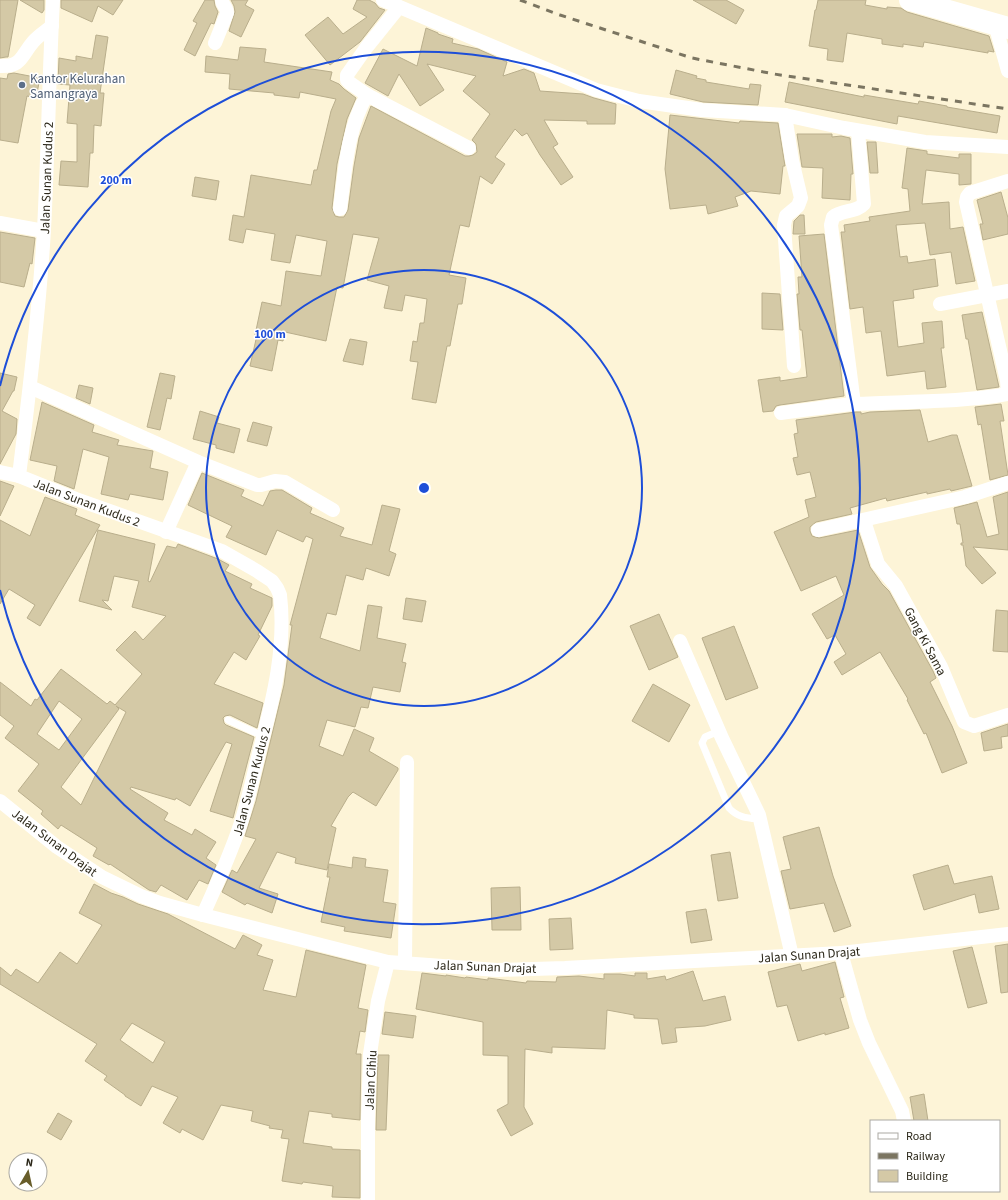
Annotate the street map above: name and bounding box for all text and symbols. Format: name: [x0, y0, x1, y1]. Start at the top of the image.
place label: Kantor Kelurahan Samangraya: [30, 70, 125, 103]
marker: Kantor Kelurahan Samangraya: [17, 80, 27, 90]
street label: Jalan Sunan Kudus 2: [36, 121, 58, 235]
text: 200 m: [100, 172, 132, 189]
text: 100 m: [254, 326, 286, 343]
street label: Jalan Sunan Kudus 2: [31, 474, 143, 532]
centre of rings: [417, 481, 431, 495]
street label: Gang Ki Sama: [900, 604, 951, 679]
street label: Jalan Sunan Kudus 2: [229, 724, 275, 838]
street label: Jalan Sunan Drajat: [8, 805, 101, 881]
street label: Jalan Sunan Drajat: [757, 942, 861, 968]
street label: Jalan Sunan Drajat: [433, 956, 537, 978]
street label: Jalan Cihiu: [360, 1049, 382, 1111]
legend: [870, 1120, 1000, 1192]
text: Road: [906, 1128, 932, 1145]
text: Railway: [906, 1148, 945, 1165]
north arrow: [8, 1152, 48, 1192]
text: N: [25, 1155, 34, 1171]
text: Building: [906, 1168, 948, 1185]

